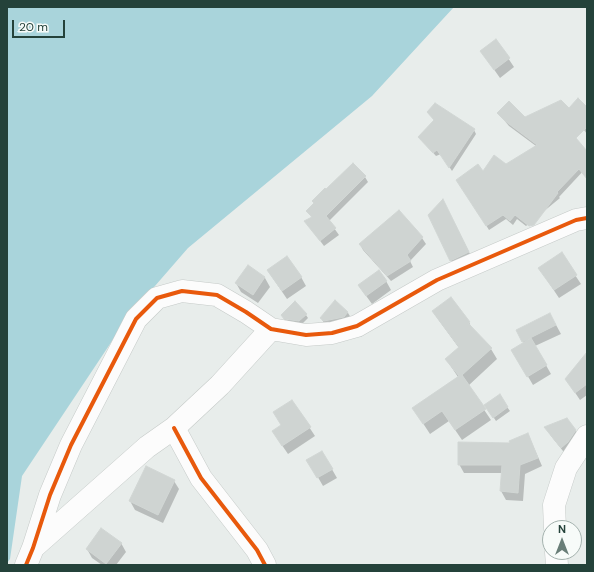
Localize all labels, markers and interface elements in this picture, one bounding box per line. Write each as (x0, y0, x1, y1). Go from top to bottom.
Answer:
scale bar (14, 12, 67, 38)
text: 20 m (19, 19, 48, 35)
north arrow (542, 520, 582, 560)
text: N (558, 522, 566, 536)

